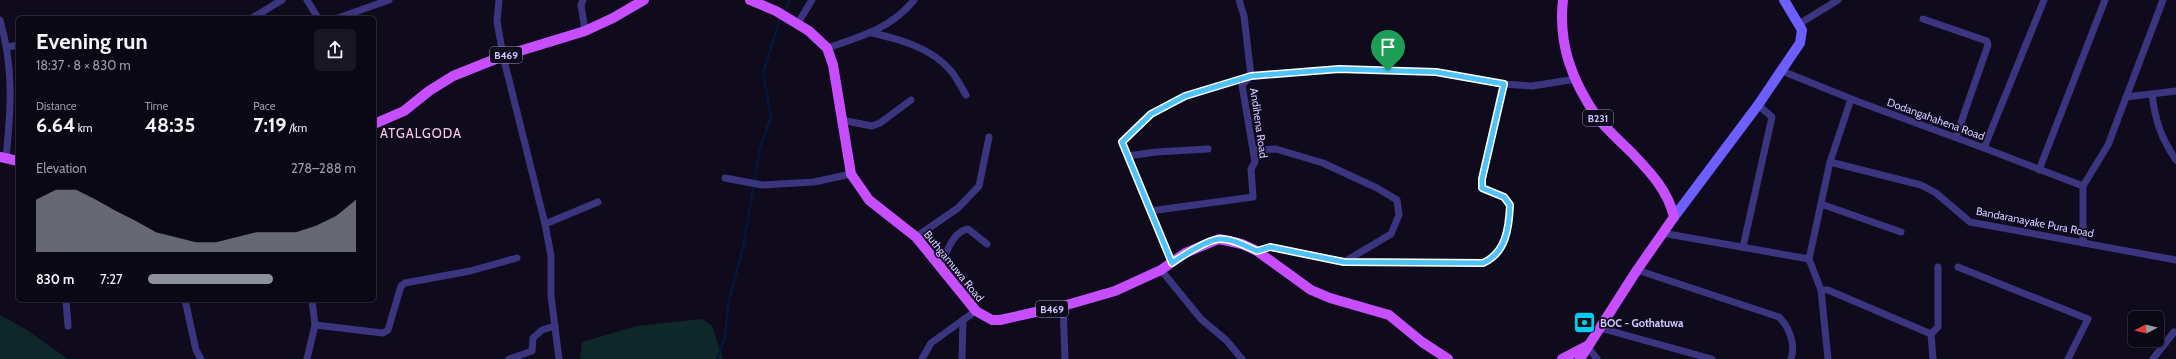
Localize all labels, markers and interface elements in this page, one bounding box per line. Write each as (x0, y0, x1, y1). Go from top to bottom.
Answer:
text: Evening run (36, 28, 148, 55)
button: share (314, 29, 356, 71)
pin (1371, 30, 1405, 71)
icon: arrive (1377, 36, 1399, 58)
road number: B469 (490, 47, 522, 63)
text: 18:37 · 8 × 830 m (36, 57, 131, 73)
street label: Andihena Road (1247, 87, 1271, 159)
street label: Dodangahahena Road (1885, 95, 1987, 143)
text: Distance (36, 99, 77, 113)
text: Time (145, 99, 168, 113)
text: Pace (253, 99, 275, 113)
road number: B231 (1583, 110, 1613, 126)
text: 6.64 (36, 113, 75, 137)
text: 48:35 (145, 113, 195, 137)
text: 7:19 (253, 113, 287, 137)
text: km (75, 121, 92, 135)
text: /km (287, 121, 307, 135)
district label: ATGALGODA (380, 125, 462, 141)
text: Elevation (36, 160, 87, 176)
text: 278–288 m (291, 160, 356, 176)
street label: Bandaranayake Pura Road (1975, 204, 2095, 240)
street label: Buthgamuwa Road (921, 228, 987, 304)
text: 830 m (36, 271, 74, 287)
text: 7:27 (100, 271, 123, 287)
road number: B469 (1036, 301, 1068, 317)
bank icon: BOC - Gothatuwa (1572, 310, 1598, 336)
north arrow (2128, 311, 2164, 347)
map controls (2128, 311, 2164, 347)
place label: BOC - Gothatuwa (1600, 316, 1684, 330)

